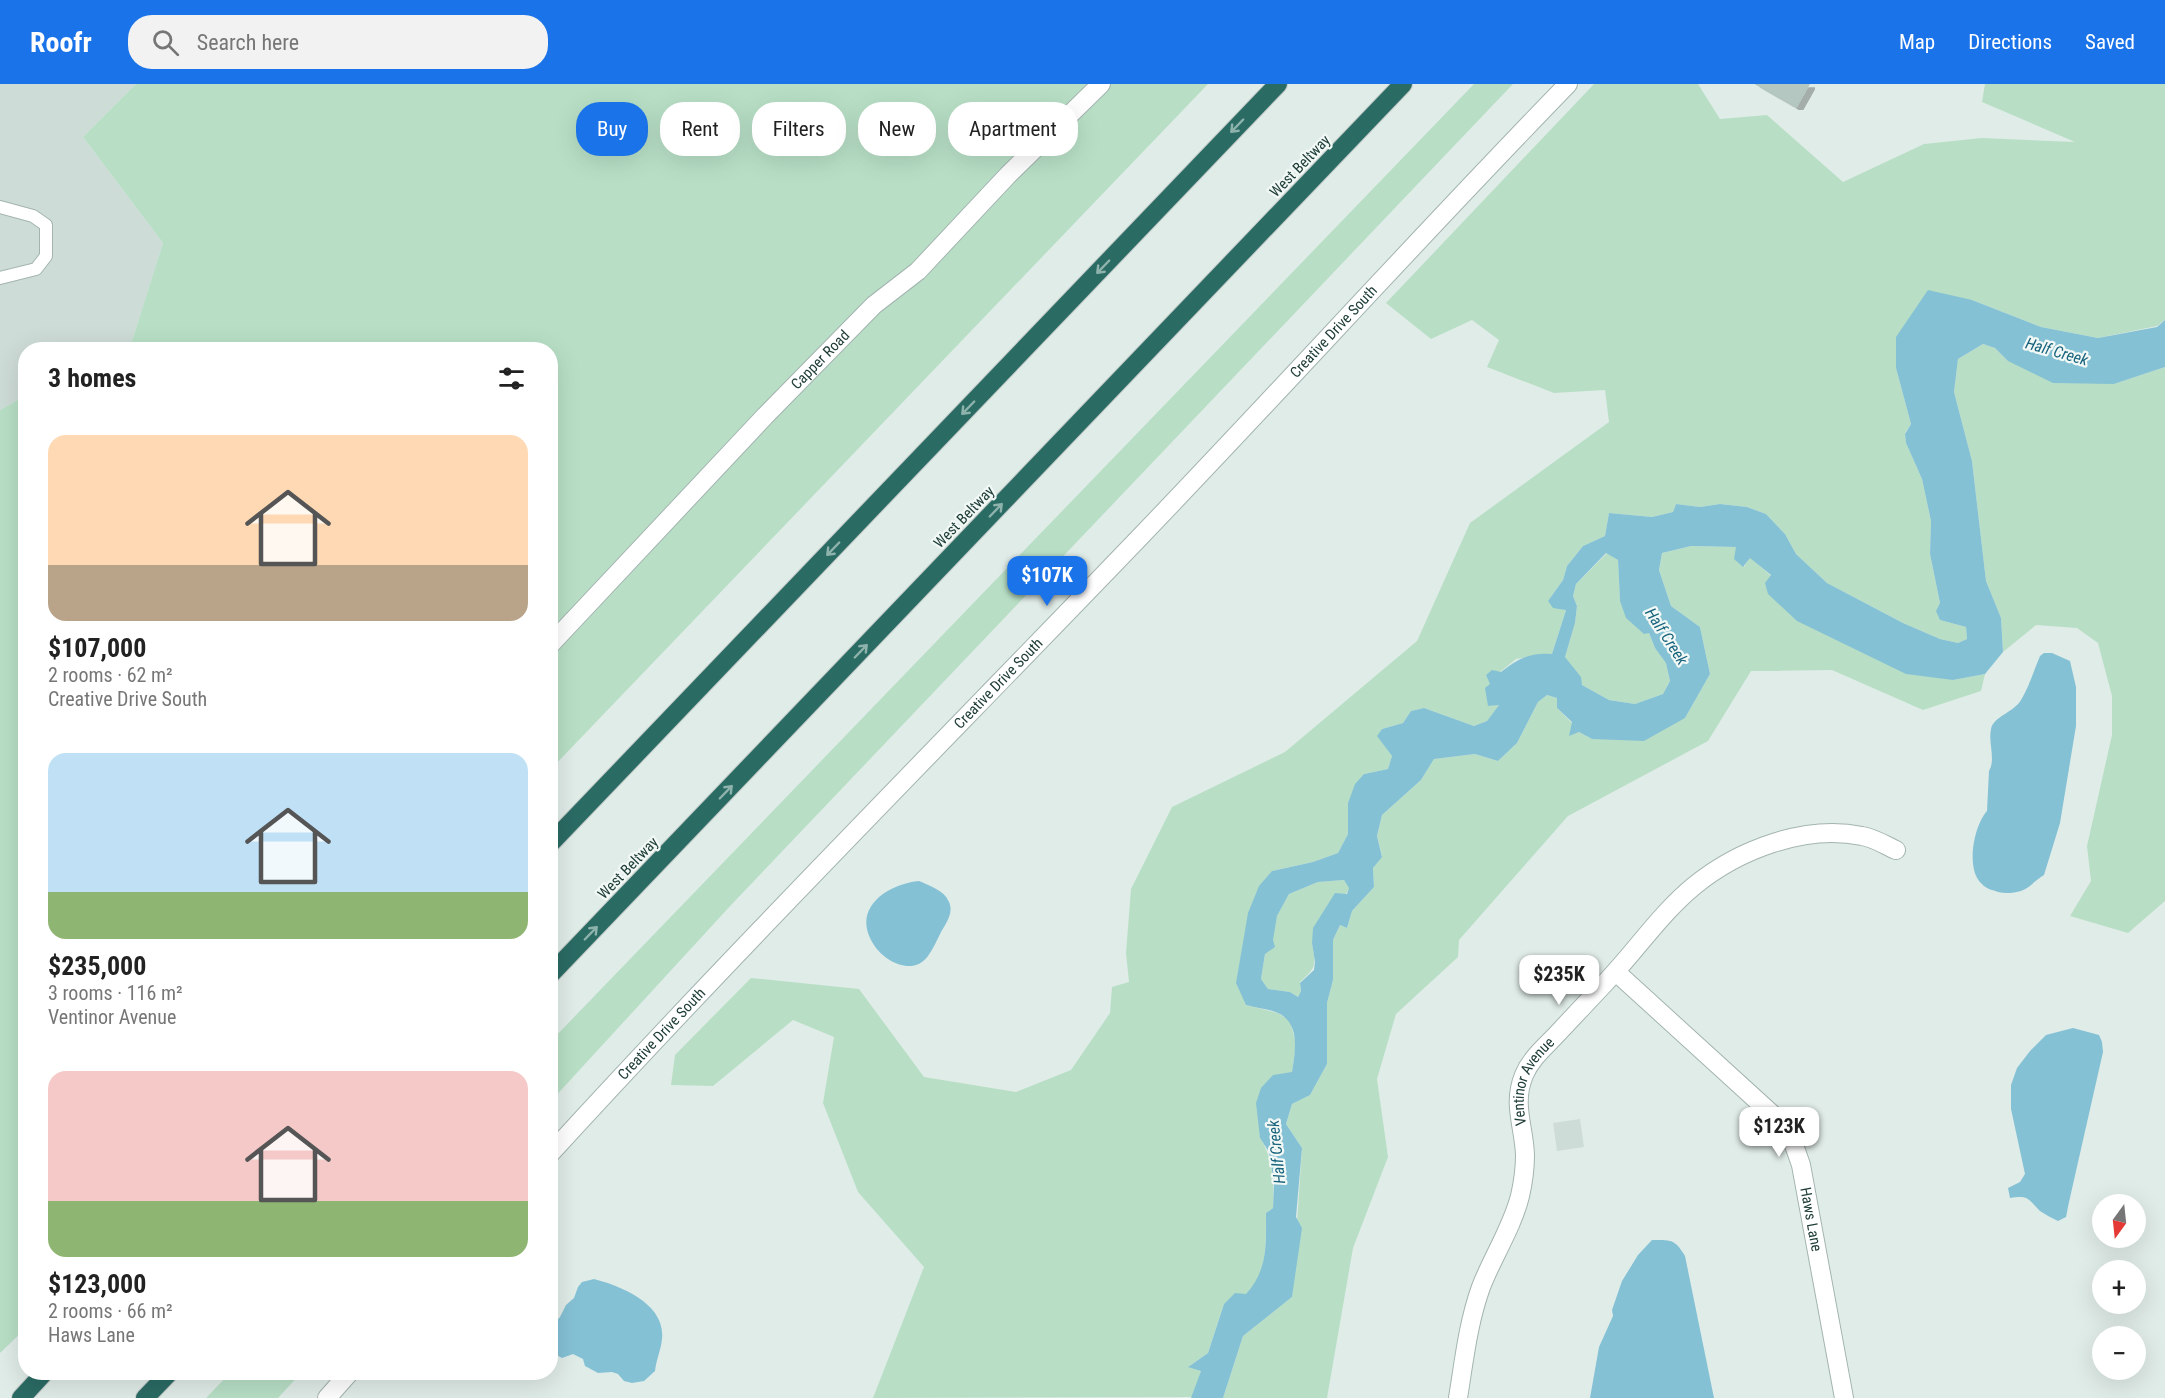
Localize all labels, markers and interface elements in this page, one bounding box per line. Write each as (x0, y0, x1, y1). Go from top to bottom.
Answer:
search box (128, 15, 548, 69)
text: Roofr (30, 26, 92, 59)
icon: search (149, 26, 182, 59)
text: Search here (197, 30, 299, 55)
text: Map (1899, 30, 1935, 54)
text: Directions (1968, 30, 2052, 54)
text: Saved (2085, 30, 2135, 54)
chip: Buy (576, 102, 648, 156)
chip: Rent (660, 102, 740, 156)
chip: Filters (752, 102, 846, 156)
chip: New (858, 102, 936, 156)
chip: Apartment (948, 102, 1078, 156)
one-way arrow (1230, 118, 1245, 133)
street label: West Beltway (1266, 131, 1334, 201)
one-way arrow (1095, 259, 1110, 274)
street label: Creative Drive South (1286, 282, 1381, 381)
street label: Capper Road (787, 326, 853, 393)
water label: Half Creek (2023, 334, 2091, 370)
icon: filters (495, 362, 528, 395)
text: 3 homes (48, 363, 136, 393)
one-way arrow (961, 400, 975, 415)
icon: home (234, 474, 342, 582)
street label: West Beltway (930, 482, 998, 552)
one-way arrow (988, 503, 1002, 518)
one-way arrow (826, 541, 841, 556)
pin: $107K (1005, 556, 1089, 607)
text: $107K (1021, 563, 1073, 587)
water label: Half Creek (1641, 604, 1693, 669)
text: $107,000 (48, 633, 146, 663)
street label: Creative Drive South (950, 634, 1047, 733)
one-way arrow (853, 644, 867, 659)
text: 2 rooms · 62 m² (48, 663, 173, 687)
text: Creative Drive South (48, 687, 207, 711)
one-way arrow (719, 784, 733, 799)
icon: home (234, 792, 342, 900)
street label: West Beltway (594, 833, 662, 903)
one-way arrow (584, 925, 598, 940)
text: $235,000 (48, 951, 146, 981)
pin: $235K (1517, 955, 1601, 1006)
text: $235K (1533, 962, 1585, 986)
text: 3 rooms · 116 m² (48, 981, 183, 1005)
street label: Creative Drive South (614, 984, 709, 1084)
text: Ventinor Avenue (48, 1005, 176, 1029)
street label: Ventinor Avenue (1510, 1033, 1558, 1127)
pin: $123K (1737, 1107, 1821, 1158)
icon: home (234, 1110, 342, 1218)
text: $123K (1753, 1114, 1805, 1138)
water label: Half Creek (1264, 1118, 1289, 1185)
street label: Haws Lane (1796, 1186, 1826, 1253)
north arrow (2092, 1194, 2146, 1248)
map controls (2092, 1194, 2146, 1380)
button: + (2092, 1260, 2146, 1314)
text: $123,000 (48, 1269, 146, 1299)
text: 2 rooms · 66 m² (48, 1299, 173, 1323)
text: Haws Lane (48, 1323, 135, 1347)
button: − (2092, 1326, 2146, 1380)

